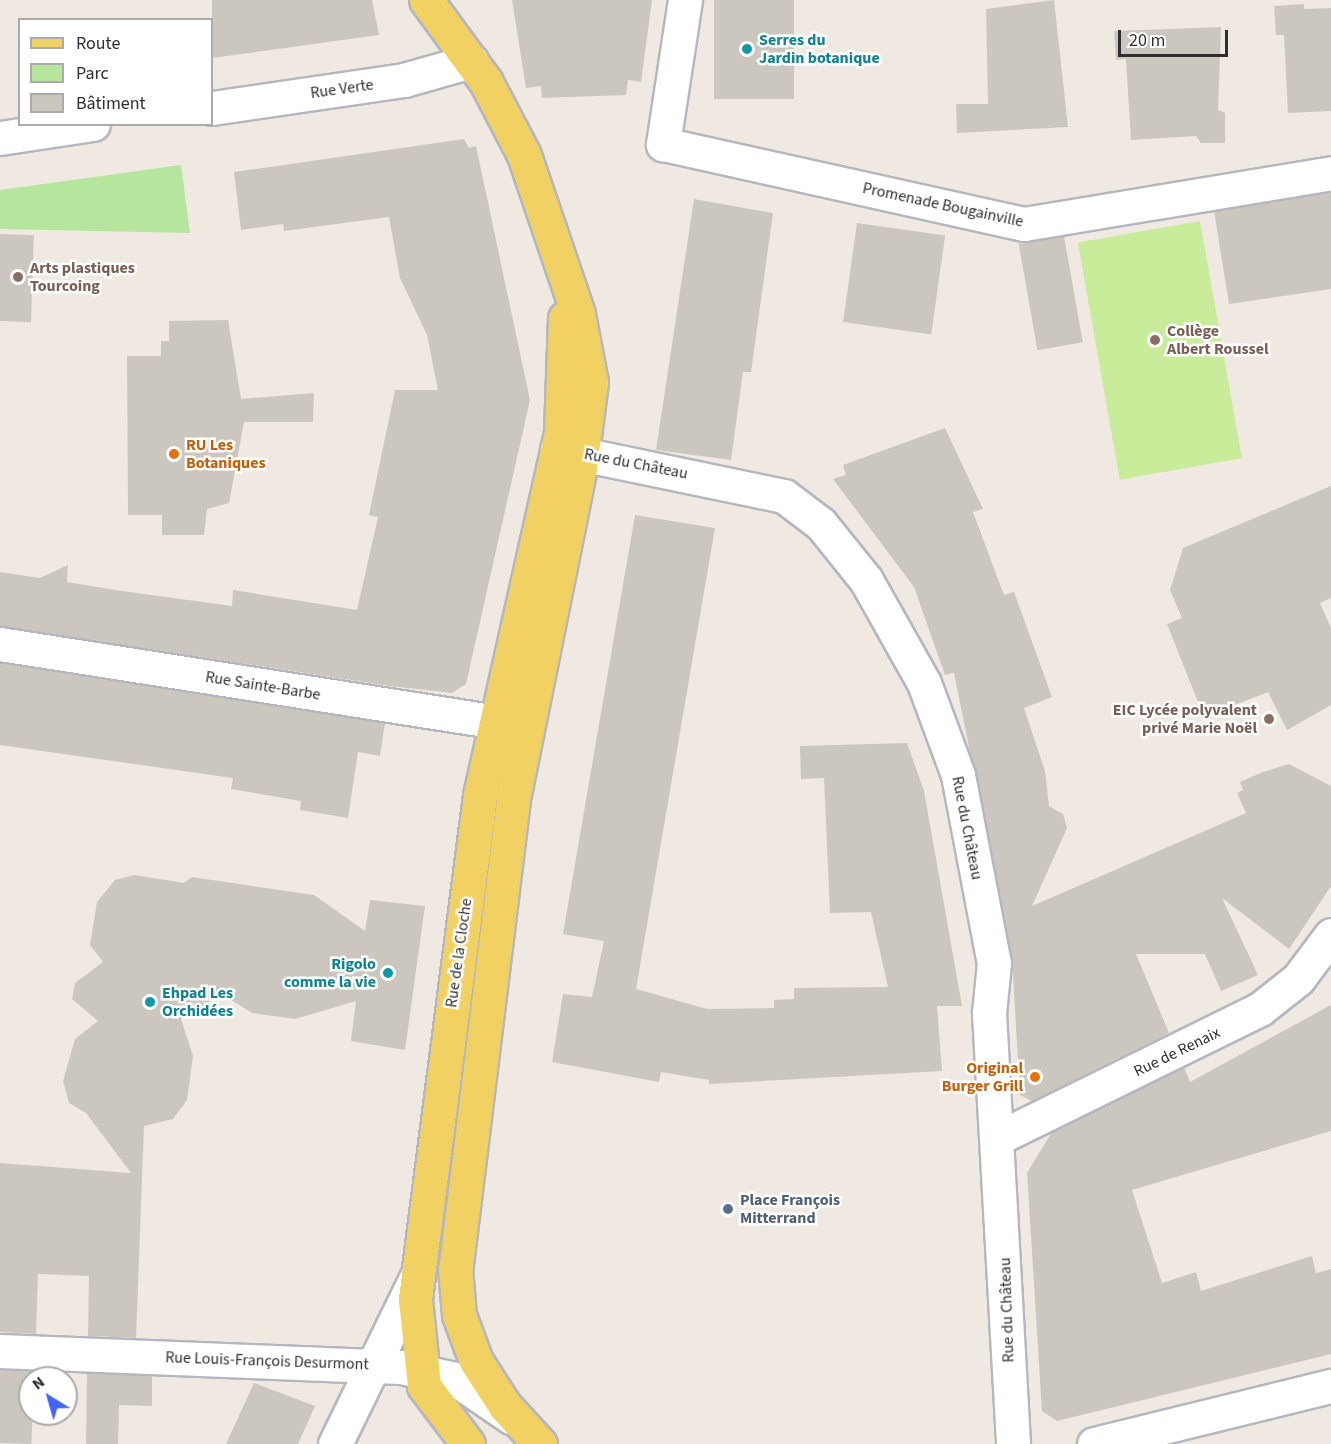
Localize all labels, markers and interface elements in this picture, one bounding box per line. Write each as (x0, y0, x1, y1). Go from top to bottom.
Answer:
legend (18, 18, 213, 126)
scale bar (1121, 18, 1230, 56)
text: 20 m (1129, 28, 1165, 53)
place label: Serres du Jardin botanique (759, 30, 880, 68)
text: Route (76, 31, 120, 56)
marker: Serres du Jardin botanique (740, 42, 754, 56)
text: Parc (76, 61, 109, 86)
street label: Rue Verte (309, 75, 375, 103)
text: Bâtiment (76, 91, 146, 116)
street label: Promenade Bougainville (861, 179, 1025, 231)
place label: Arts plastiques Tourcoing (30, 258, 135, 296)
marker: Arts plastiques Tourcoing (11, 270, 25, 284)
place label: Collège Albert Roussel (1167, 321, 1269, 359)
marker: Collège Albert Roussel (1148, 333, 1162, 347)
place label: RU Les Botaniques (186, 435, 266, 473)
street label: Rue du Château (583, 445, 689, 483)
marker: RU Les Botaniques (167, 447, 181, 461)
street label: Rue Sainte-Barbe (204, 667, 322, 705)
place label: EIC Lycée polyvalent privé Marie Noël (1113, 700, 1257, 738)
marker: EIC Lycée polyvalent privé Marie Noël (1262, 712, 1276, 726)
street label: Rue du Château (948, 775, 986, 881)
street label: Rue de la Cloche (442, 897, 476, 1009)
place label: Rigolo comme la vie (284, 954, 376, 992)
marker: Rigolo comme la vie (381, 966, 395, 980)
place label: Ehpad Les Orchidées (162, 983, 233, 1021)
marker: Ehpad Les Orchidées (143, 995, 157, 1009)
street label: Rue de Renaix (1131, 1023, 1223, 1081)
place label: Original Burger Grill (942, 1058, 1023, 1096)
marker: Original Burger Grill (1028, 1070, 1042, 1084)
place label: Place François Mitterrand (740, 1190, 840, 1228)
marker: Place François Mitterrand (721, 1202, 735, 1216)
street label: Rue du Château (996, 1257, 1018, 1363)
street label: Rue Louis-François Desurmont (165, 1348, 369, 1374)
north arrow (18, 1366, 78, 1426)
text: N (27, 1371, 49, 1395)

